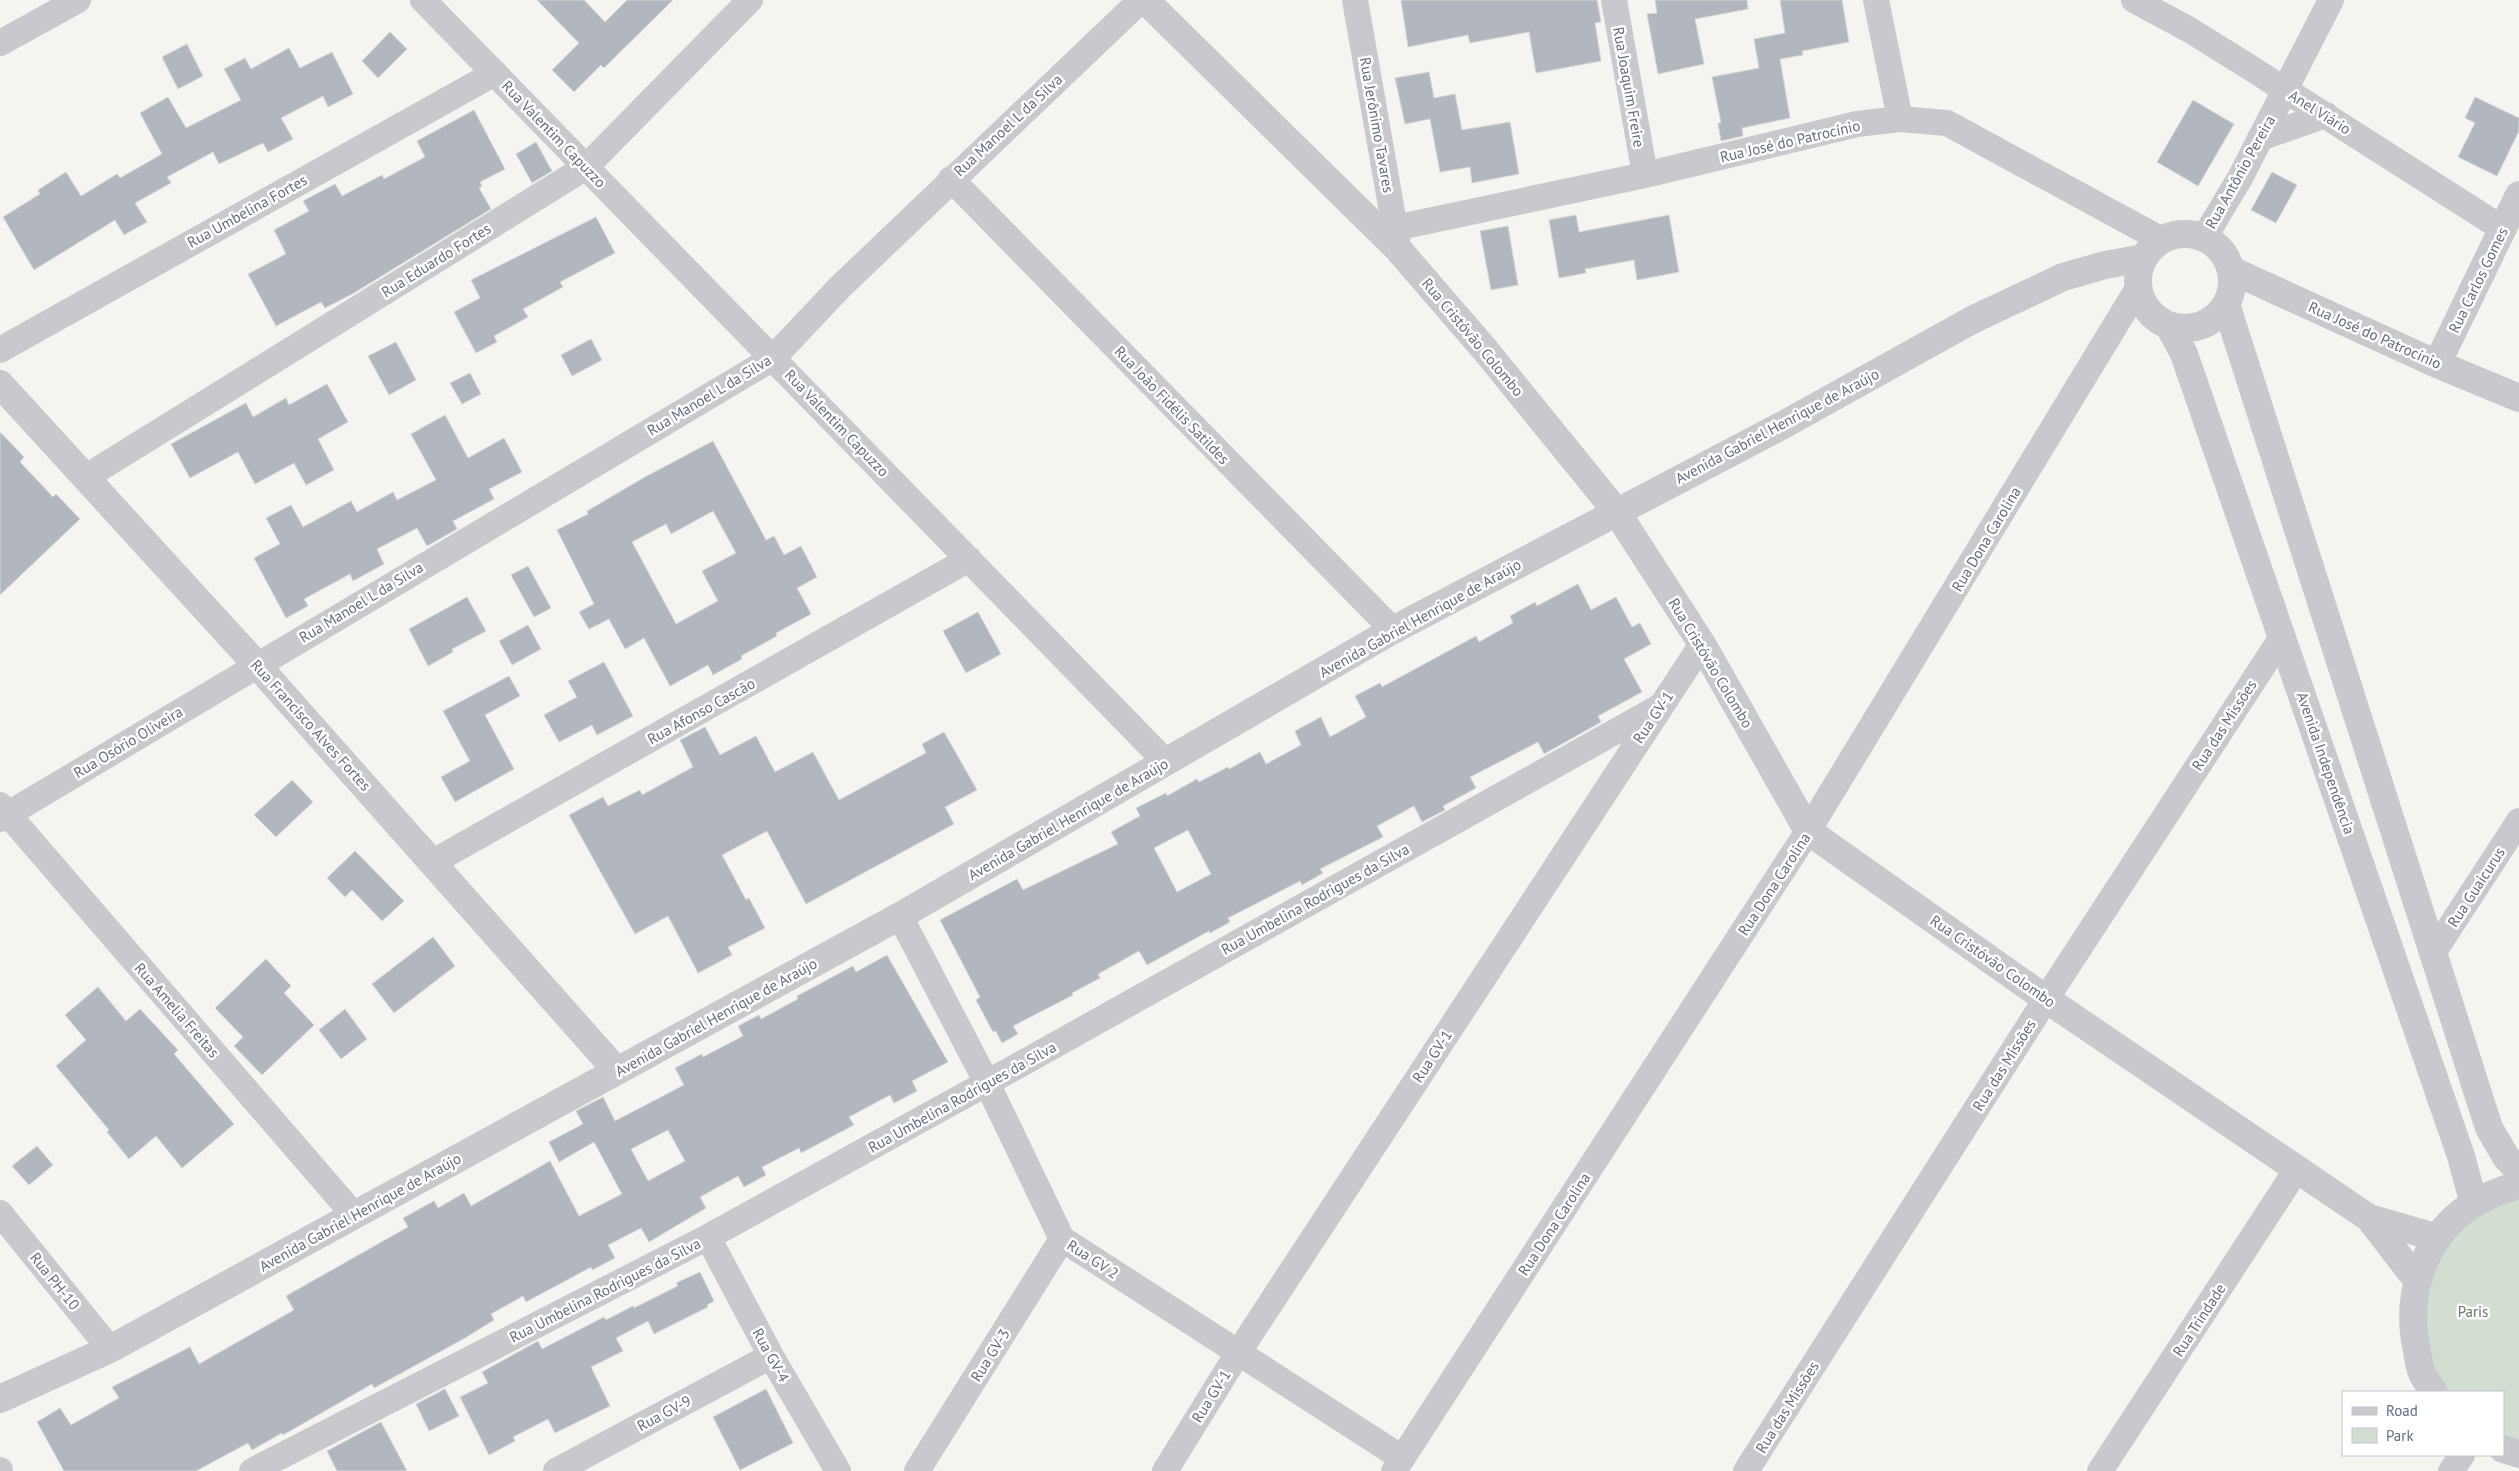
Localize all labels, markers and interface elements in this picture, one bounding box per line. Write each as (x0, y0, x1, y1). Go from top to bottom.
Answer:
street label: Rua Joaquim Freire (1609, 25, 1649, 149)
street label: Rua Jerônimo Tavares (1356, 56, 1398, 194)
street label: Rua Manoel L da Silva (950, 70, 1066, 180)
street label: Rua Valentim Capuzzo (498, 76, 610, 192)
street label: Anel Viário (2285, 85, 2355, 139)
street label: Rua Antônio Pereira (2201, 112, 2279, 232)
street label: Rua José do Patrocínio (1718, 116, 1862, 166)
street label: Rua Umbelina Fortes (184, 170, 310, 252)
street label: Rua Eduardo Fortes (378, 219, 494, 301)
street label: Rua Carlos Gomes (2444, 224, 2512, 336)
street label: Rua Cristóvão Colombo (1418, 274, 1528, 400)
street label: Rua José do Patrocínio (2306, 297, 2444, 373)
street label: Rua João Fidélis Satildes (1111, 342, 1233, 468)
street label: Rua Manoel L da Silva (643, 350, 775, 440)
street label: Avenida Gabriel Henrique de Araújo (1672, 364, 1882, 488)
street label: Rua Valentim Capuzzo (781, 365, 893, 481)
street label: Rua Dona Carolina (1947, 483, 2025, 595)
street label: Avenida Gabriel Henrique de Araújo (1316, 554, 1524, 682)
street label: Rua Manoel L da Silva (295, 557, 427, 647)
street label: Rua Cristóvão Colombo (1665, 595, 1757, 731)
street label: Rua Francisco Alves Fortes (247, 655, 375, 795)
street label: Rua Afonso Cascão (644, 674, 758, 748)
street label: Rua das Missões (2188, 676, 2260, 774)
street label: Rua GV-1 (1629, 687, 1677, 747)
street label: Avenida Independência (2293, 689, 2359, 837)
street label: Rua Osório Oliveira (70, 702, 186, 782)
street label: Avenida Gabriel Henrique de Araújo (965, 754, 1171, 884)
street label: Rua Dona Carolina (1734, 829, 1814, 939)
street label: Rua Umbelina Rodrigues da Silva (1218, 839, 1412, 959)
street label: Rua Guaicurus (2443, 844, 2509, 930)
street label: Rua Cristóvão Colombo (1927, 911, 2059, 1011)
street label: Avenida Gabriel Henrique de Araújo (612, 953, 820, 1081)
street label: Rua Amelia Freitas (131, 959, 223, 1061)
street label: Rua das Missões (1968, 1016, 2040, 1114)
street label: Rua GV-1 (1408, 1026, 1456, 1086)
street label: Rua Umbelina Rodrigues da Silva (865, 1037, 1059, 1157)
street label: Avenida Gabriel Henrique de Araújo (256, 1148, 464, 1276)
street label: Rua Dona Carolina (1514, 1169, 1594, 1279)
street label: Rua Umbelina Rodrigues da Silva (506, 1233, 704, 1347)
street label: Rua GV 2 (1064, 1235, 1122, 1283)
street label: Rua PH-10 (26, 1248, 84, 1314)
street label: Rua Trindade (2168, 1280, 2230, 1360)
park label: Paris (2458, 1302, 2488, 1321)
street label: Rua GV-4 (748, 1325, 794, 1385)
street label: Rua GV-3 (966, 1325, 1014, 1385)
street label: Rua das Missões (1751, 1358, 1823, 1456)
street label: Rua GV-1 (1187, 1366, 1235, 1426)
street label: Rua GV-9 (634, 1391, 694, 1435)
legend (2342, 1391, 2504, 1456)
text: Road (2386, 1401, 2418, 1420)
text: Park (2386, 1426, 2414, 1445)

